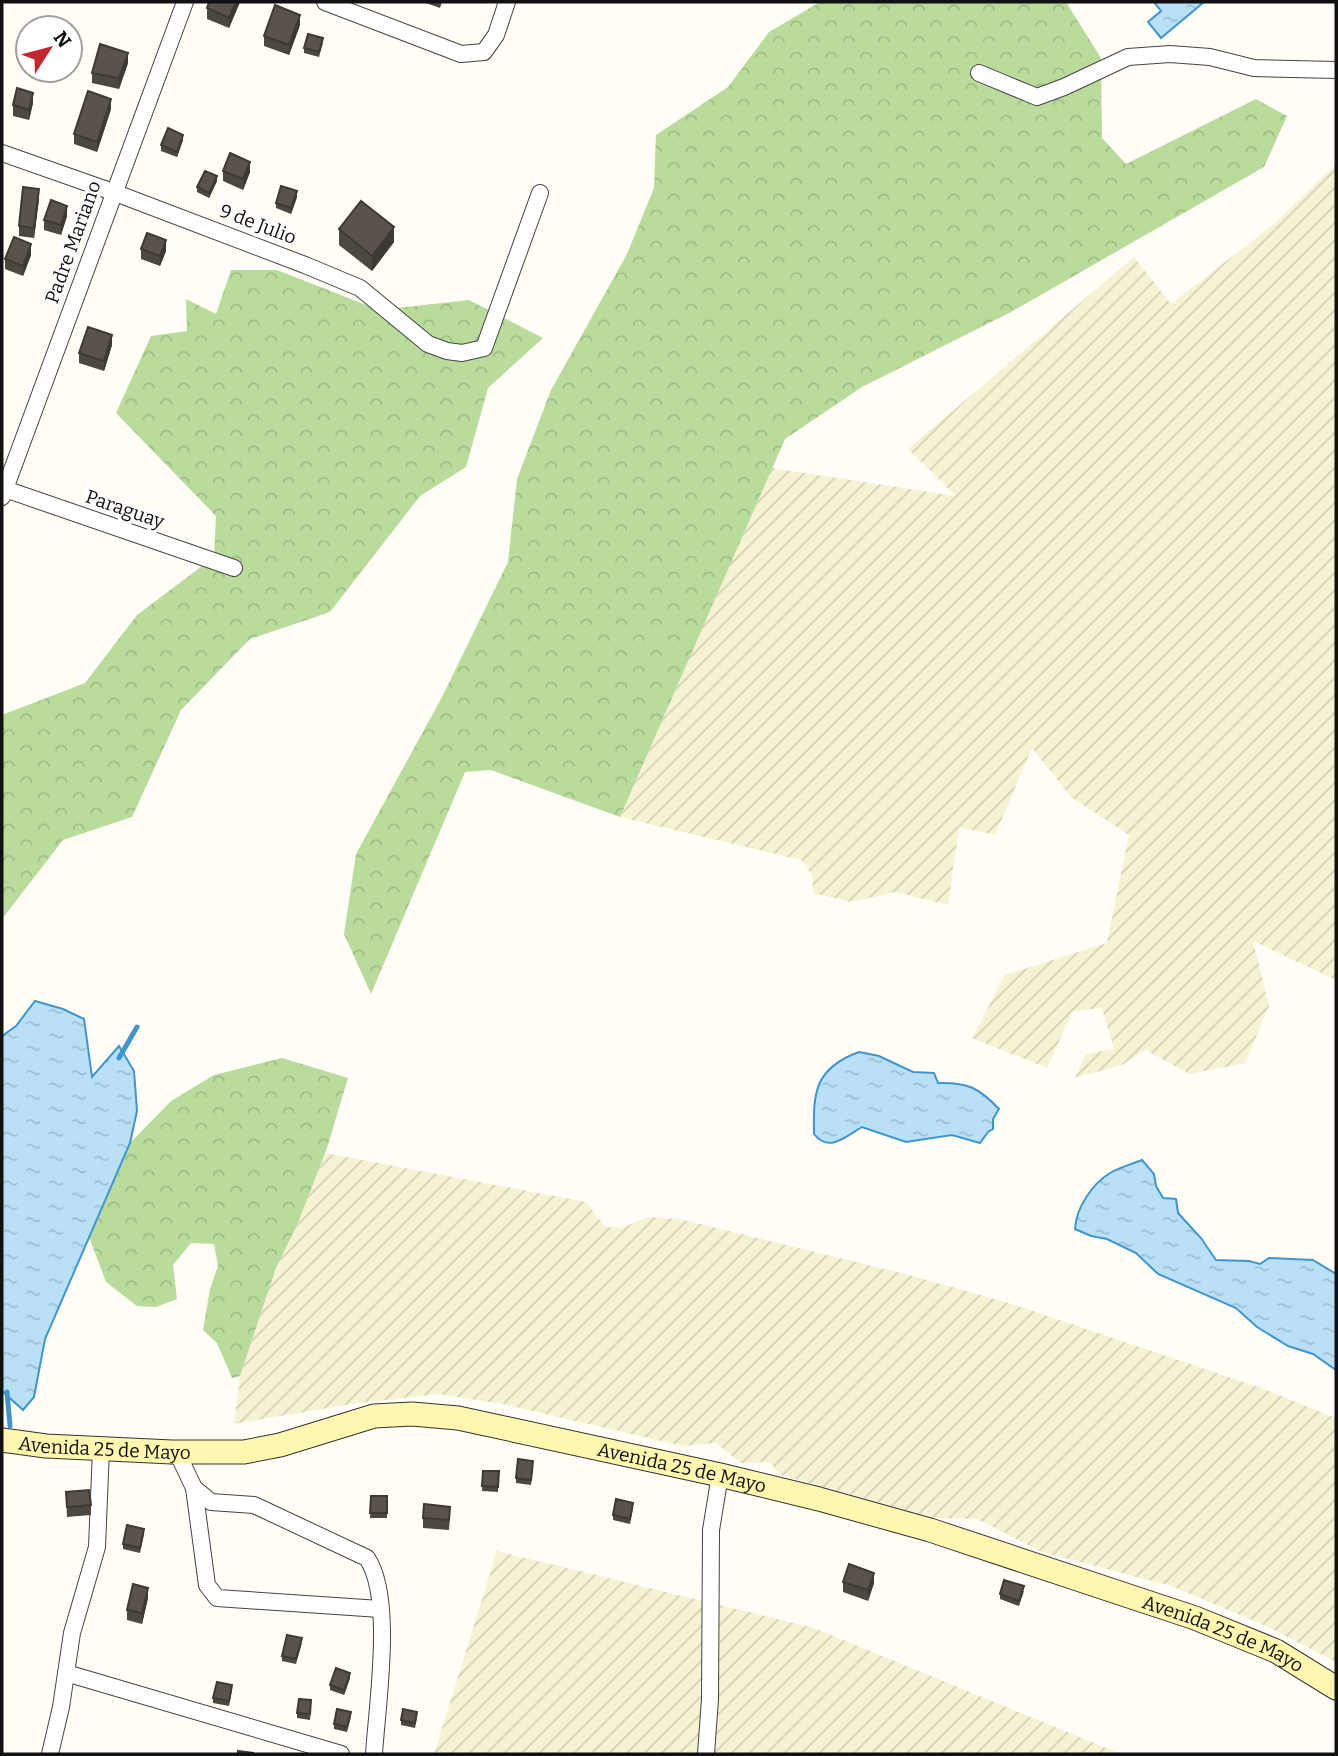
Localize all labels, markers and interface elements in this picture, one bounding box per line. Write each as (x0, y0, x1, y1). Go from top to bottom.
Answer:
north arrow (14, 14, 84, 84)
text: N (49, 27, 76, 52)
street label: Padre Mariano (40, 178, 106, 306)
street label: 9 de Julio (216, 199, 300, 249)
street label: Paraguay (83, 485, 168, 533)
street label: Avenida 25 de Mayo (17, 1431, 191, 1464)
street label: Avenida 25 de Mayo (595, 1437, 769, 1497)
street label: Avenida 25 de Mayo (1140, 1590, 1308, 1677)

